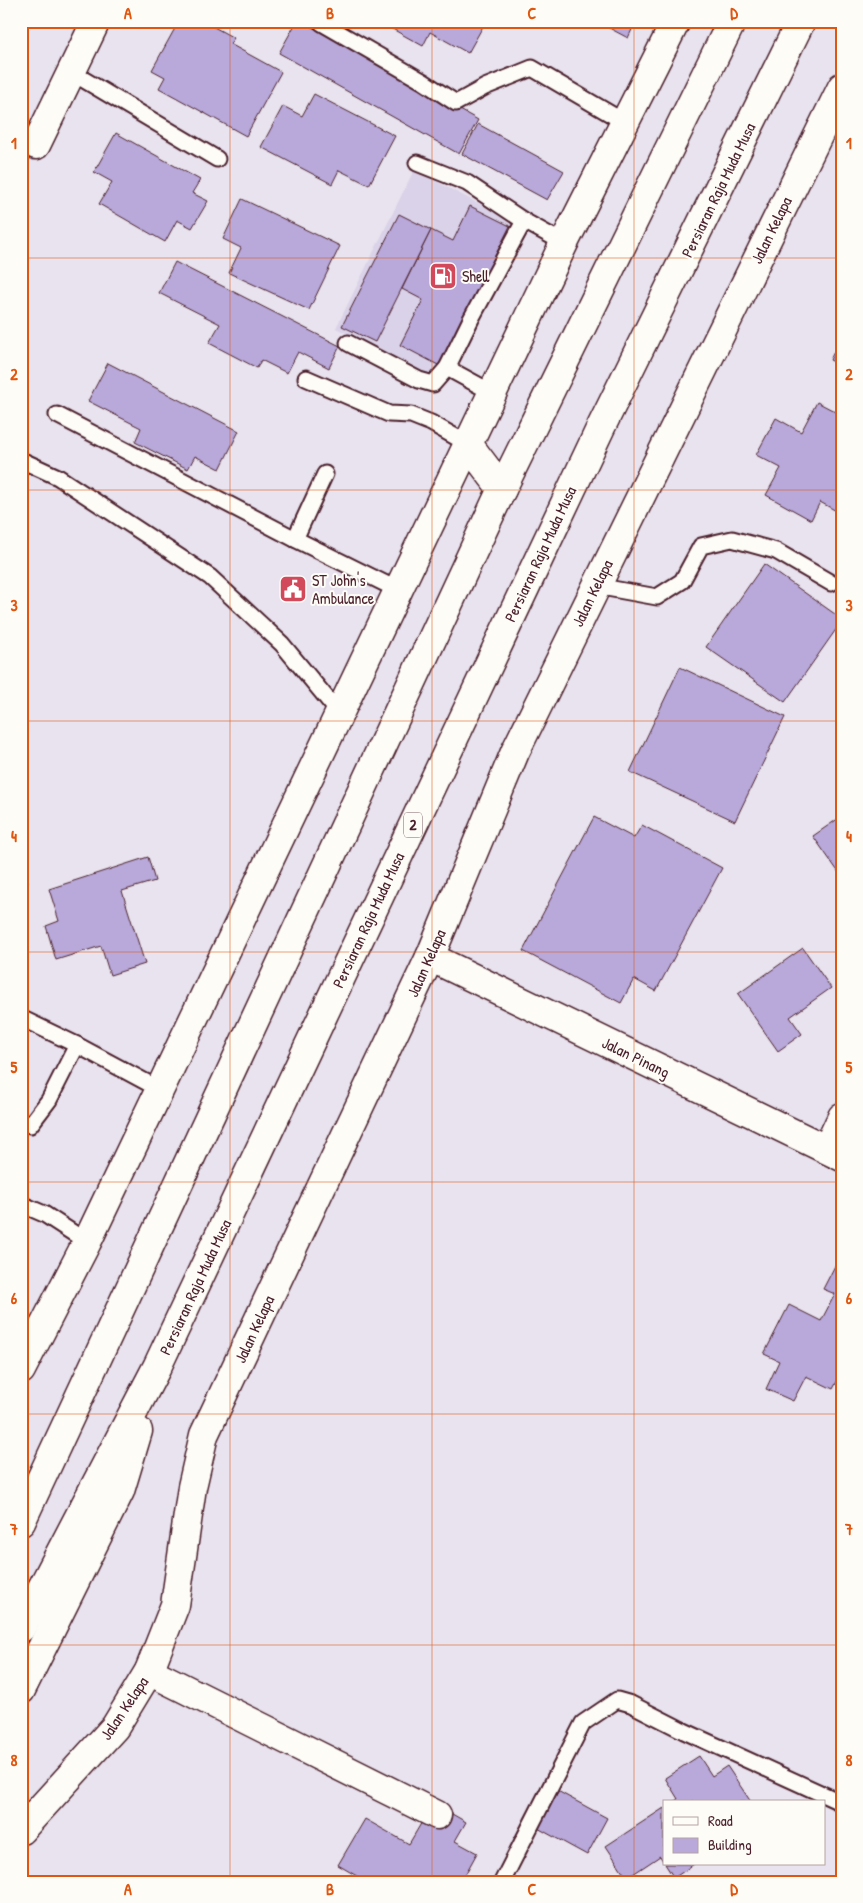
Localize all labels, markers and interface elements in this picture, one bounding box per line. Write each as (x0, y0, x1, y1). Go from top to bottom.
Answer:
text: A (124, 2, 132, 24)
text: B (326, 2, 334, 24)
text: C (528, 2, 537, 24)
text: D (730, 2, 738, 24)
street label: Persiaran Raja Muda Musa (676, 119, 760, 261)
text: 1 (11, 132, 17, 154)
text: 1 (846, 132, 852, 154)
street label: Jalan Kelapa (745, 193, 797, 267)
fuel station icon: Shell (428, 261, 458, 291)
place label: Shell (462, 265, 489, 287)
text: 2 (10, 363, 18, 385)
text: 2 (845, 363, 853, 385)
street label: Persiaran Raja Muda Musa (499, 483, 581, 625)
street label: Jalan Kelapa (566, 556, 618, 630)
place label: ST John's Ambulance (312, 569, 375, 609)
public building icon: ST John's Ambulance (278, 574, 308, 604)
text: 3 (10, 594, 18, 616)
text: 3 (845, 594, 853, 616)
road number: 2 (404, 812, 422, 838)
text: 4 (11, 825, 17, 847)
text: 4 (846, 825, 852, 847)
street label: Persiaran Raja Muda Musa (327, 849, 409, 991)
street label: Jalan Kelapa (401, 926, 451, 1000)
street label: Jalan Pinang (598, 1031, 674, 1083)
text: 5 (11, 1056, 18, 1078)
text: 5 (846, 1056, 853, 1078)
street label: Persiaran Raja Muda Musa (154, 1216, 236, 1358)
text: 6 (11, 1287, 18, 1309)
text: 6 (846, 1287, 853, 1309)
street label: Jalan Kelapa (229, 1292, 279, 1366)
text: 7 (9, 1518, 18, 1540)
text: 7 (844, 1518, 853, 1540)
street label: Jalan Kelapa (95, 1672, 153, 1744)
text: 8 (11, 1749, 18, 1771)
text: 8 (846, 1749, 853, 1771)
legend (663, 1800, 826, 1866)
text: Road (708, 1810, 733, 1831)
text: Building (708, 1834, 752, 1855)
text: A (124, 1878, 132, 1900)
text: B (326, 1878, 334, 1900)
text: C (528, 1878, 537, 1900)
text: D (730, 1878, 738, 1900)

